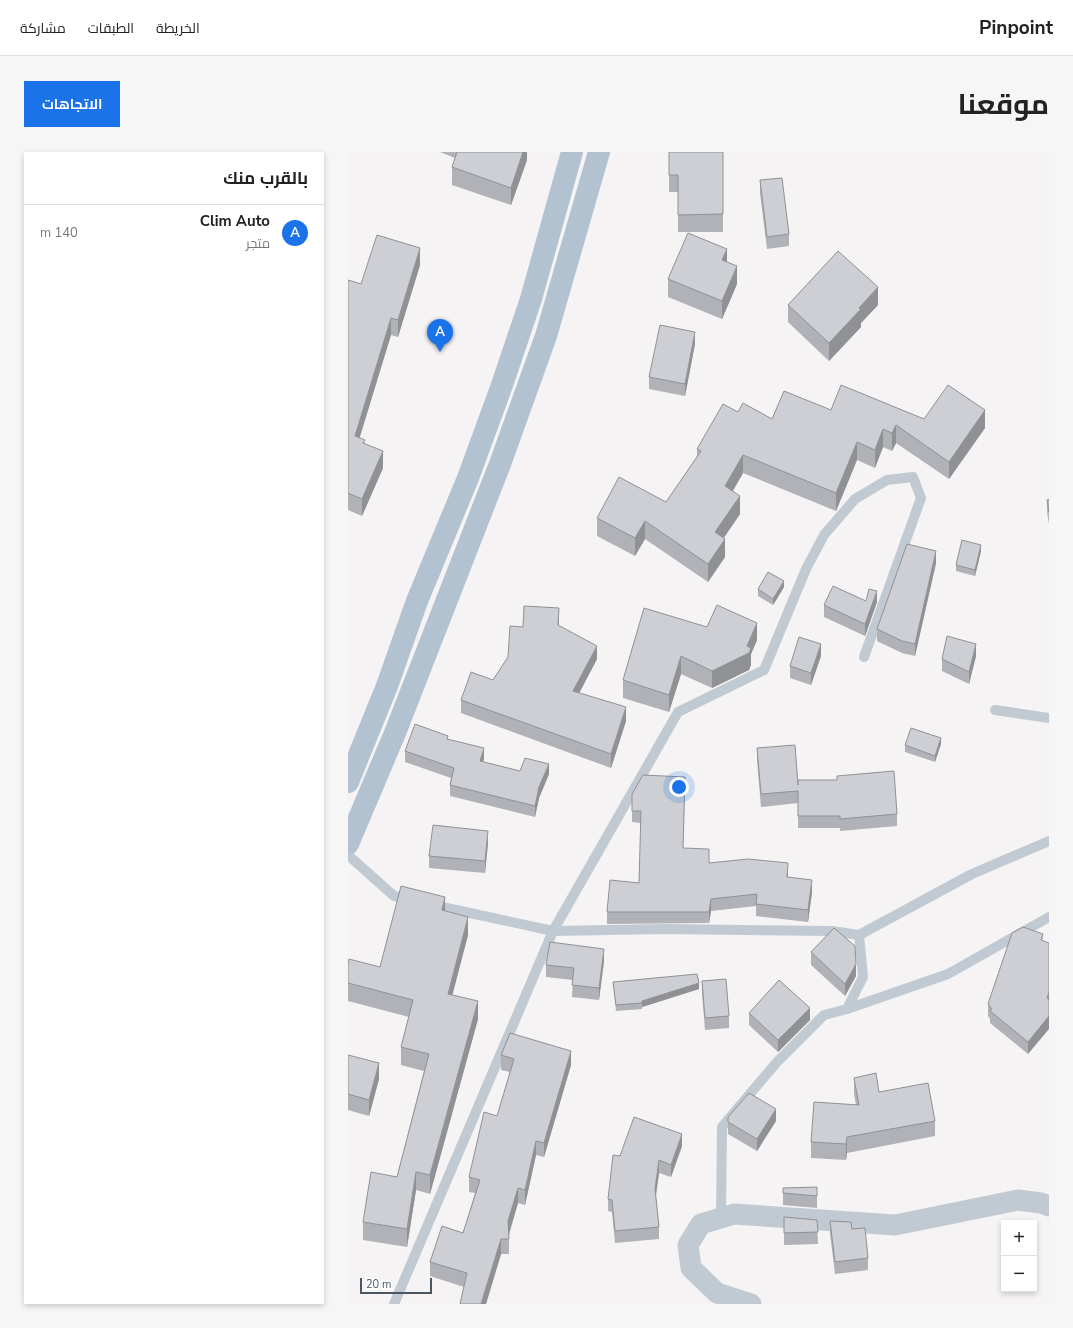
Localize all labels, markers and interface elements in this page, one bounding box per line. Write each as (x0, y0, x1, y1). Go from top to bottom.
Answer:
text: Pinpoint (979, 15, 1053, 41)
text: مشاركة (20, 19, 66, 38)
text: الطبقات (88, 19, 134, 38)
text: الخريطة (156, 19, 200, 38)
button: الاتجاهات (24, 81, 120, 127)
text: موقعنا (958, 86, 1049, 124)
text: بالقرب منك (223, 167, 308, 190)
text: Clim Auto (200, 211, 270, 231)
text: 140 m (40, 224, 78, 242)
text: A (290, 224, 300, 242)
text: متجر (246, 235, 270, 253)
pin: A (427, 319, 453, 352)
your location (669, 777, 689, 797)
map controls (1001, 1220, 1037, 1292)
button: + (1001, 1220, 1037, 1256)
button: − (1001, 1256, 1037, 1292)
scale bar (360, 1276, 432, 1295)
text: 20 m (366, 1277, 391, 1292)

